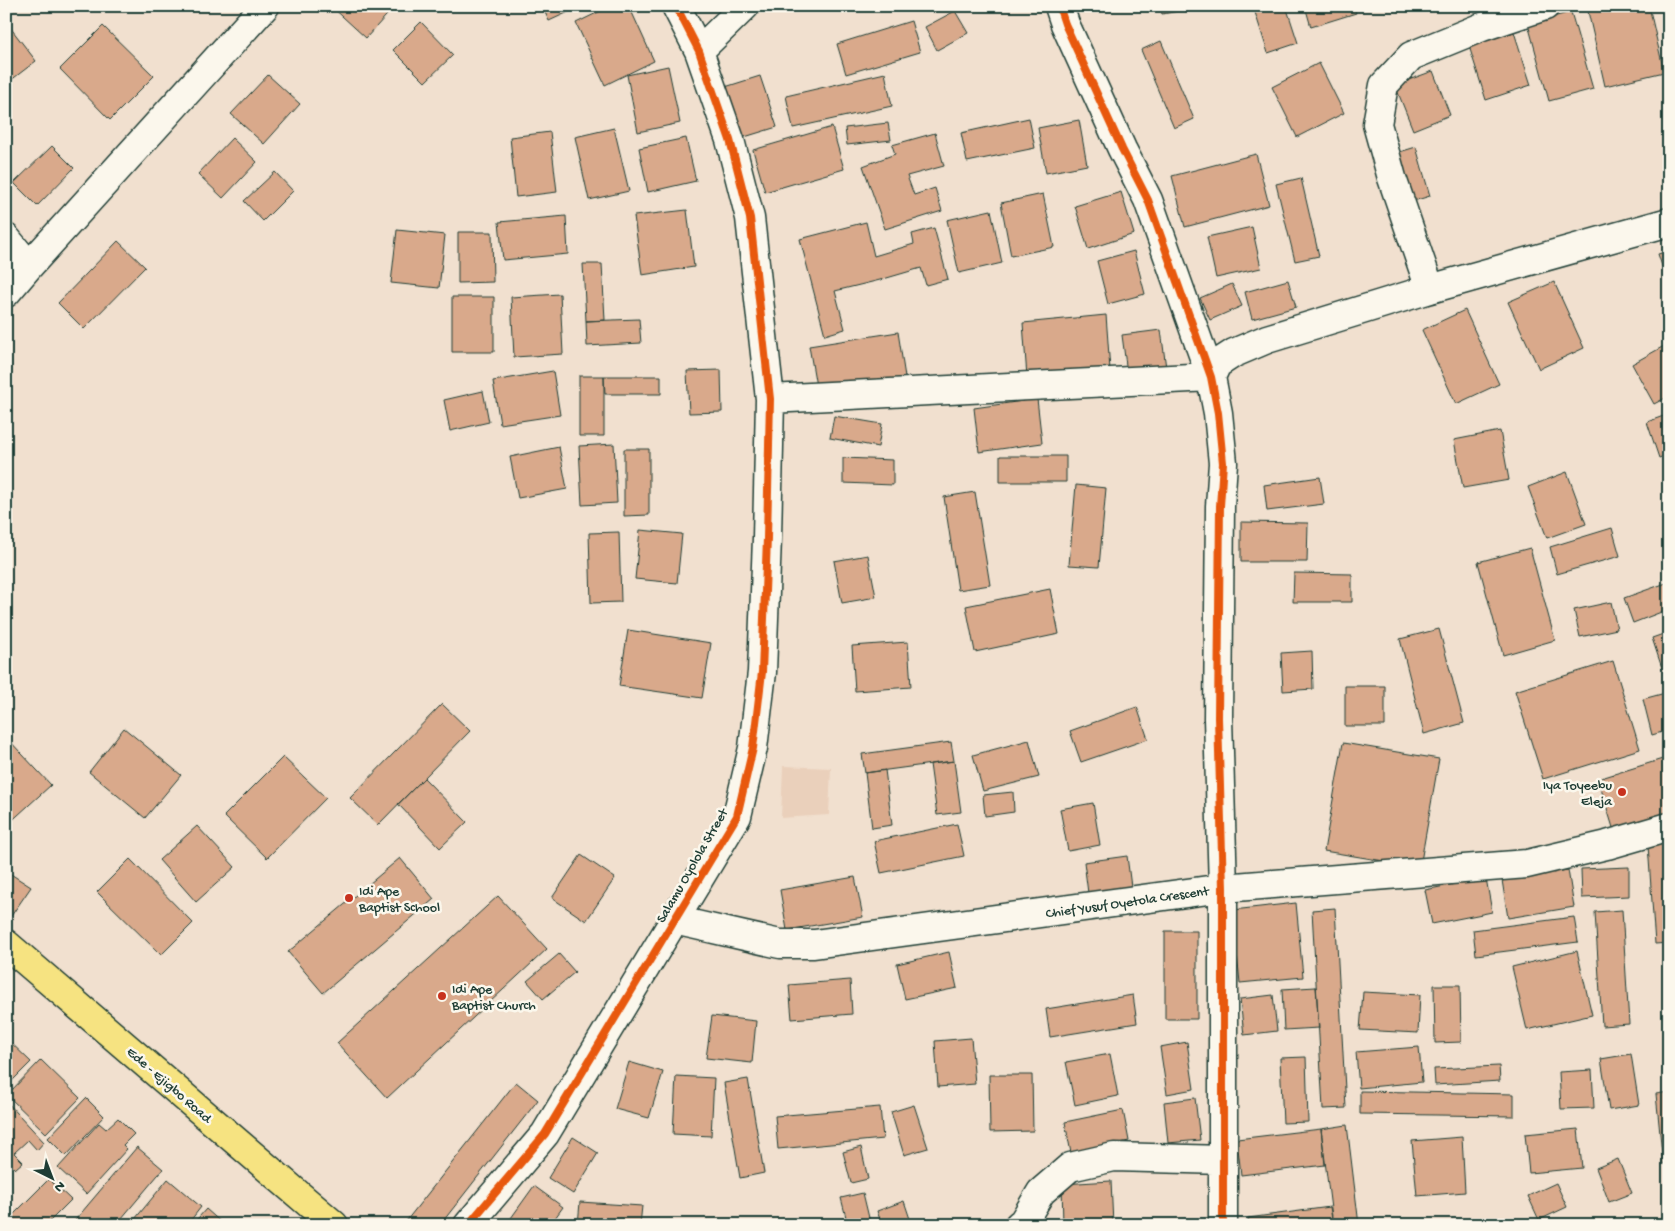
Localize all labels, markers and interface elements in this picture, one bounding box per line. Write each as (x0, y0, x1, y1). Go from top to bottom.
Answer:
place label: Iya Toyeebu Eleja (1543, 778, 1613, 811)
marker: Iya Toyeebu Eleja (1616, 786, 1628, 798)
street label: Salamu Oyolola Street (653, 805, 734, 927)
street label: Chief Yusuf Oyetola Crescent (1045, 883, 1211, 923)
place label: Idi Ape Baptist School (358, 884, 440, 917)
marker: Idi Ape Baptist School (343, 892, 355, 904)
place label: Idi Ape Baptist Church (451, 982, 536, 1015)
marker: Idi Ape Baptist Church (436, 990, 448, 1002)
street label: Ede - Ejigbo Road (122, 1044, 216, 1129)
north arrow (28, 1154, 78, 1204)
text: N (50, 1176, 68, 1195)

